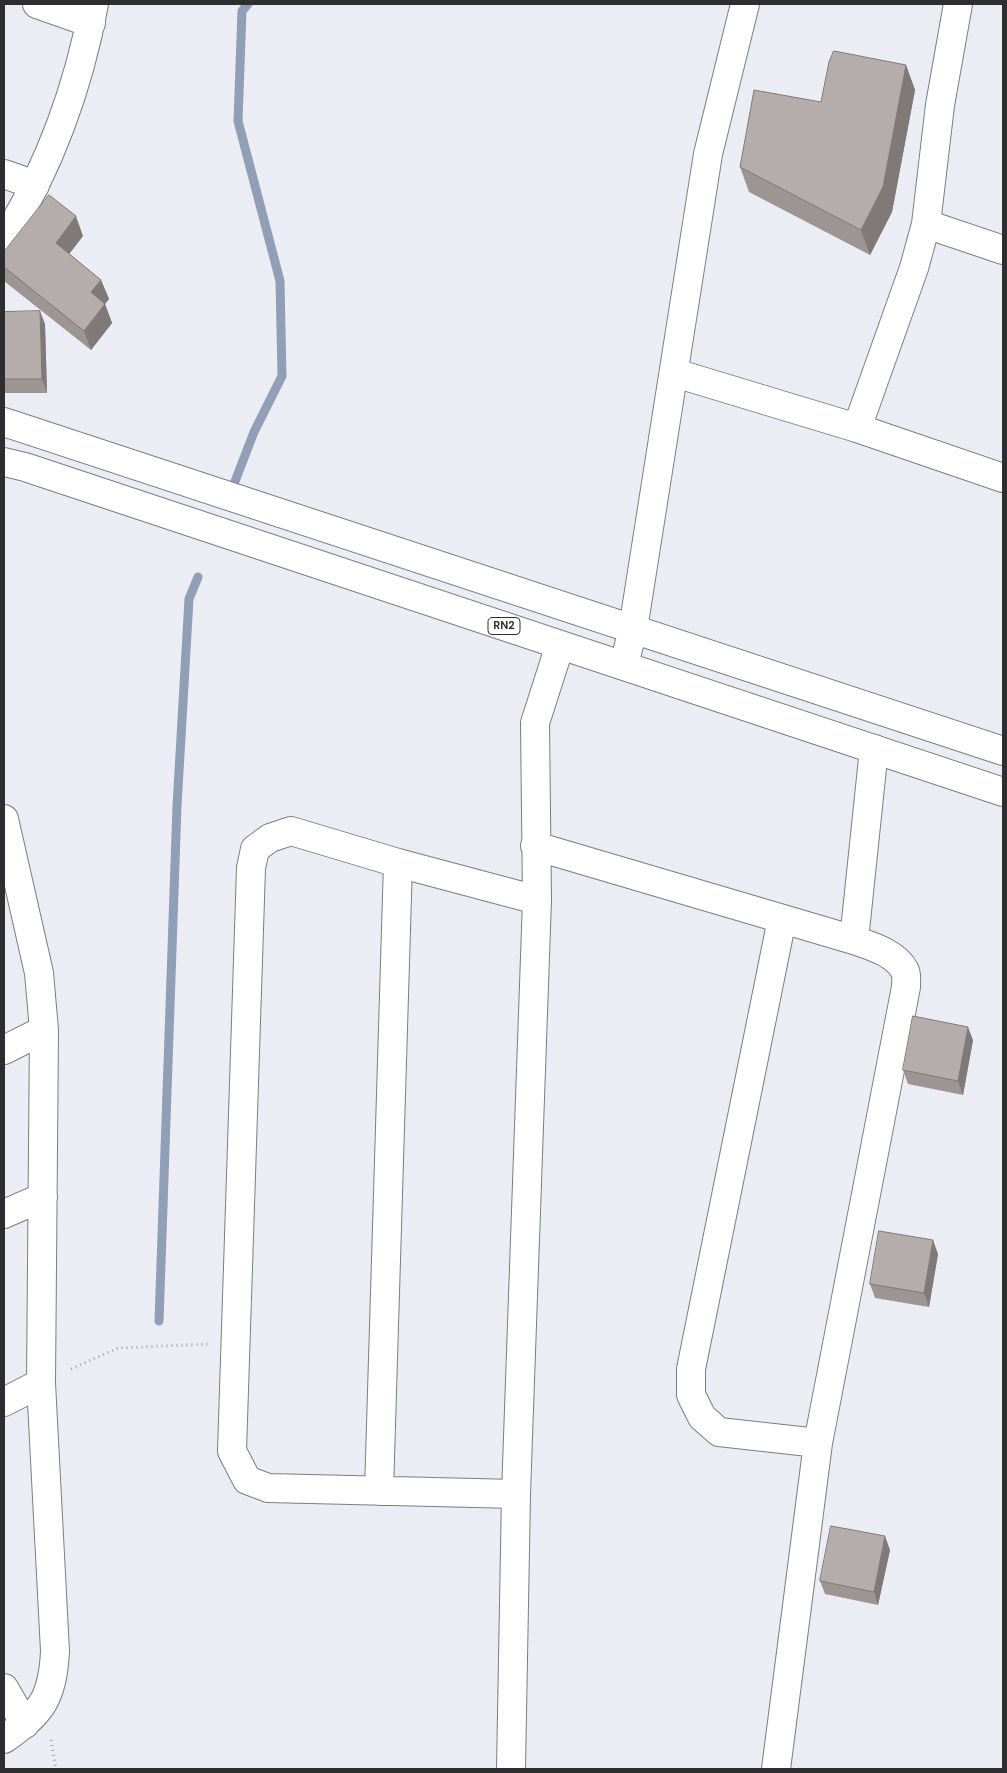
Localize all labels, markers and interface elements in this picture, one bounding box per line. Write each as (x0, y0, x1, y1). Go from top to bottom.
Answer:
road number: RN2 (488, 618, 520, 634)

